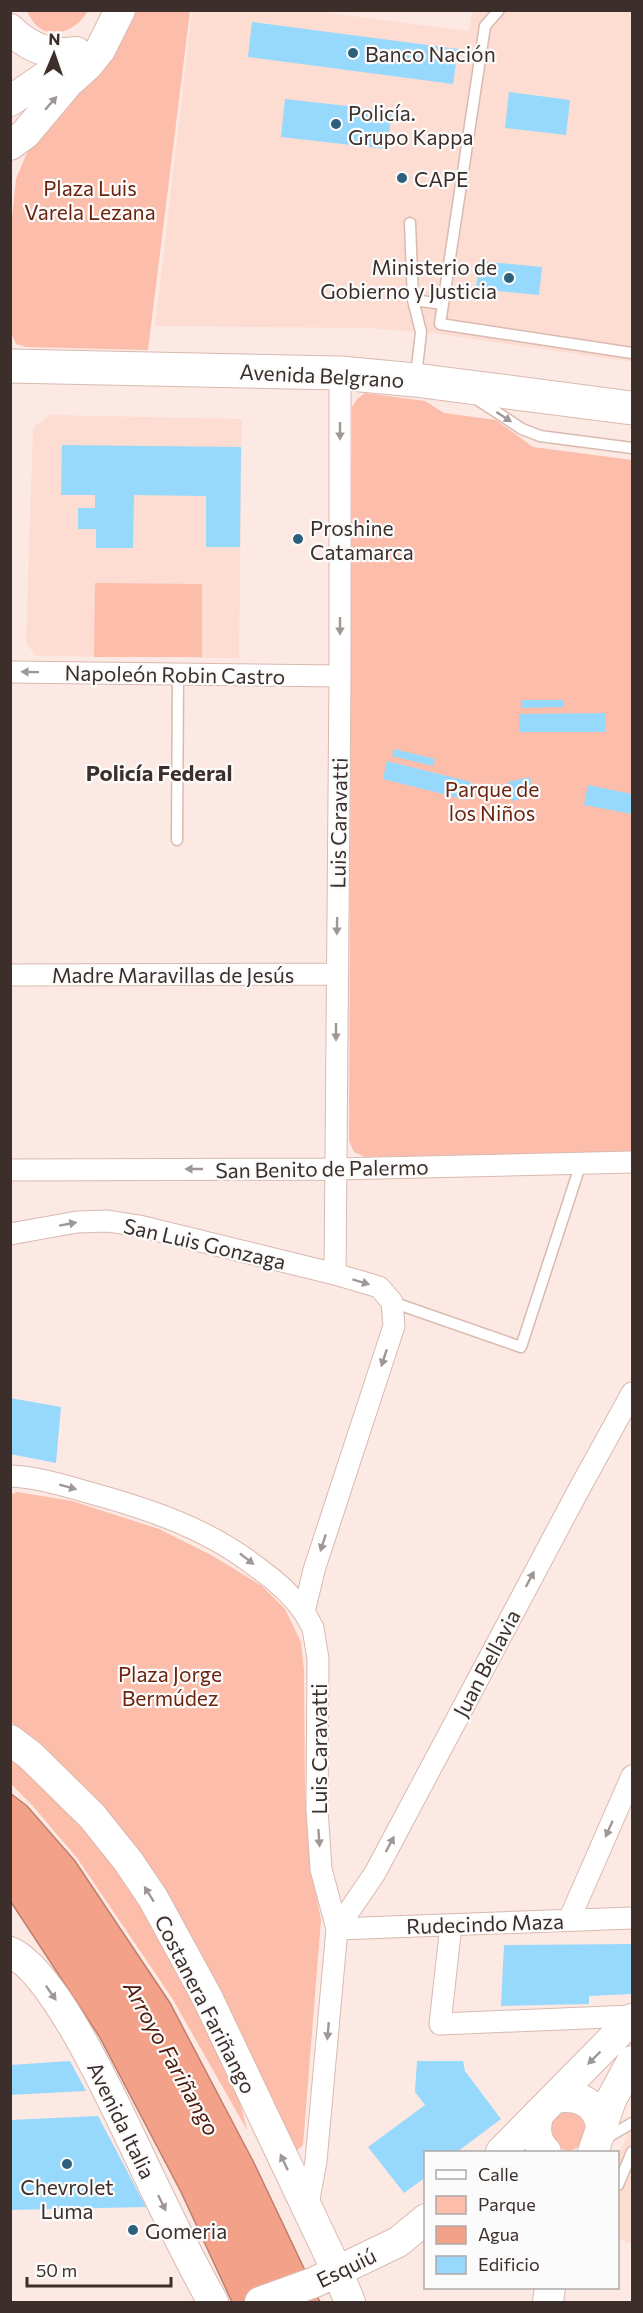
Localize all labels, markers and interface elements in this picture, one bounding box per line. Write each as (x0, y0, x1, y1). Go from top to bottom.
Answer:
north arrow (24, 24, 84, 84)
text: N (48, 29, 61, 48)
place label: Banco Nación (365, 41, 496, 66)
marker: Banco Nación (346, 46, 360, 60)
one-way arrow (44, 96, 57, 111)
place label: Policía. Grupo Kappa (348, 100, 473, 149)
marker: Policía. Grupo Kappa (329, 117, 343, 131)
place label: CAPE (414, 166, 469, 191)
marker: CAPE (395, 171, 409, 185)
park label: Plaza Luis Varela Lezana (24, 175, 156, 224)
place label: Ministerio de Gobierno y Justicia (320, 254, 497, 303)
marker: Ministerio de Gobierno y Justicia (502, 271, 516, 285)
street label: Avenida Belgrano (239, 358, 405, 392)
one-way arrow (496, 411, 512, 422)
one-way arrow (335, 422, 345, 441)
place label: Proshine Catamarca (310, 515, 414, 564)
marker: Proshine Catamarca (291, 532, 305, 546)
one-way arrow (335, 617, 345, 636)
street label: Napoleón Robin Castro (64, 660, 286, 688)
one-way arrow (20, 667, 39, 676)
street label: Luis Caravatti (324, 757, 352, 889)
district label: Policía Federal (86, 759, 232, 786)
park label: Parque de los Niños (445, 776, 539, 825)
one-way arrow (332, 917, 342, 936)
street label: Madre Maravillas de Jesús (52, 962, 294, 987)
one-way arrow (331, 1023, 341, 1042)
street label: San Benito de Palermo (215, 1154, 429, 1182)
one-way arrow (184, 1164, 203, 1174)
street label: San Luis Gonzaga (121, 1212, 289, 1274)
one-way arrow (59, 1219, 78, 1228)
one-way arrow (352, 1278, 370, 1287)
one-way arrow (378, 1349, 388, 1367)
one-way arrow (59, 1483, 77, 1492)
one-way arrow (317, 1535, 327, 1553)
one-way arrow (240, 1553, 255, 1565)
one-way arrow (526, 1571, 535, 1588)
street label: Juan Bellavia (447, 1605, 525, 1721)
park label: Plaza Jorge Bermúdez (118, 1661, 222, 1710)
street label: Luis Caravatti (306, 1683, 331, 1815)
one-way arrow (604, 1821, 613, 1838)
one-way arrow (315, 1829, 324, 1848)
one-way arrow (385, 1836, 395, 1853)
one-way arrow (144, 1886, 155, 1902)
street label: Rudecindo Maza (406, 1908, 564, 1938)
street label: Costanera Fariñango (150, 1910, 262, 2098)
water label: Arroyo Fariñango (118, 1975, 226, 2140)
one-way arrow (45, 1985, 57, 2001)
one-way arrow (323, 2021, 333, 2040)
one-way arrow (587, 2051, 601, 2065)
street label: Avenida Italia (83, 2057, 161, 2183)
legend (424, 2151, 619, 2289)
one-way arrow (280, 2153, 289, 2170)
marker: Chevrolet Luma (60, 2157, 74, 2171)
text: Calle (478, 2163, 518, 2185)
place label: Chevrolet Luma (20, 2174, 114, 2223)
text: Parque (478, 2193, 536, 2215)
one-way arrow (157, 2194, 166, 2211)
place label: Gomeria (145, 2218, 227, 2243)
marker: Gomeria (126, 2223, 140, 2237)
text: Agua (478, 2223, 519, 2245)
street label: Esquiú (312, 2242, 380, 2292)
scale bar (27, 2250, 171, 2288)
text: Edificio (478, 2253, 540, 2275)
text: 50 m (36, 2259, 77, 2281)

